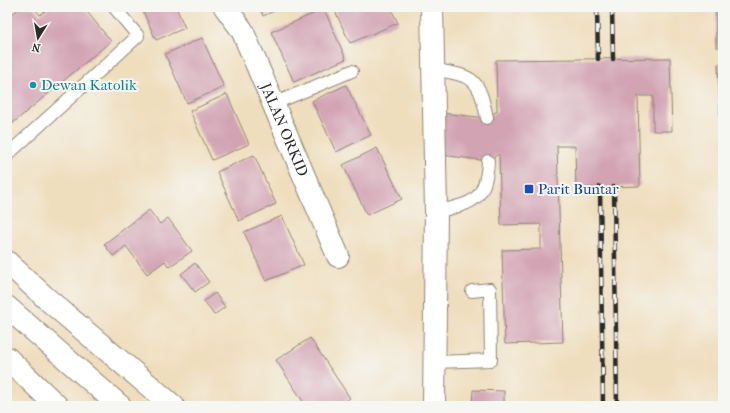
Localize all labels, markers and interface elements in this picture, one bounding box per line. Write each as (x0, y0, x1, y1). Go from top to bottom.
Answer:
north arrow (18, 18, 58, 58)
text: N (30, 40, 42, 55)
place label: Dewan Katolik (41, 76, 137, 94)
street label: JALAN ORKID (256, 79, 312, 179)
marker: Dewan Katolik (28, 80, 38, 90)
place label: Parit Buntar (538, 180, 619, 198)
marker: Parit Buntar (523, 183, 535, 195)

